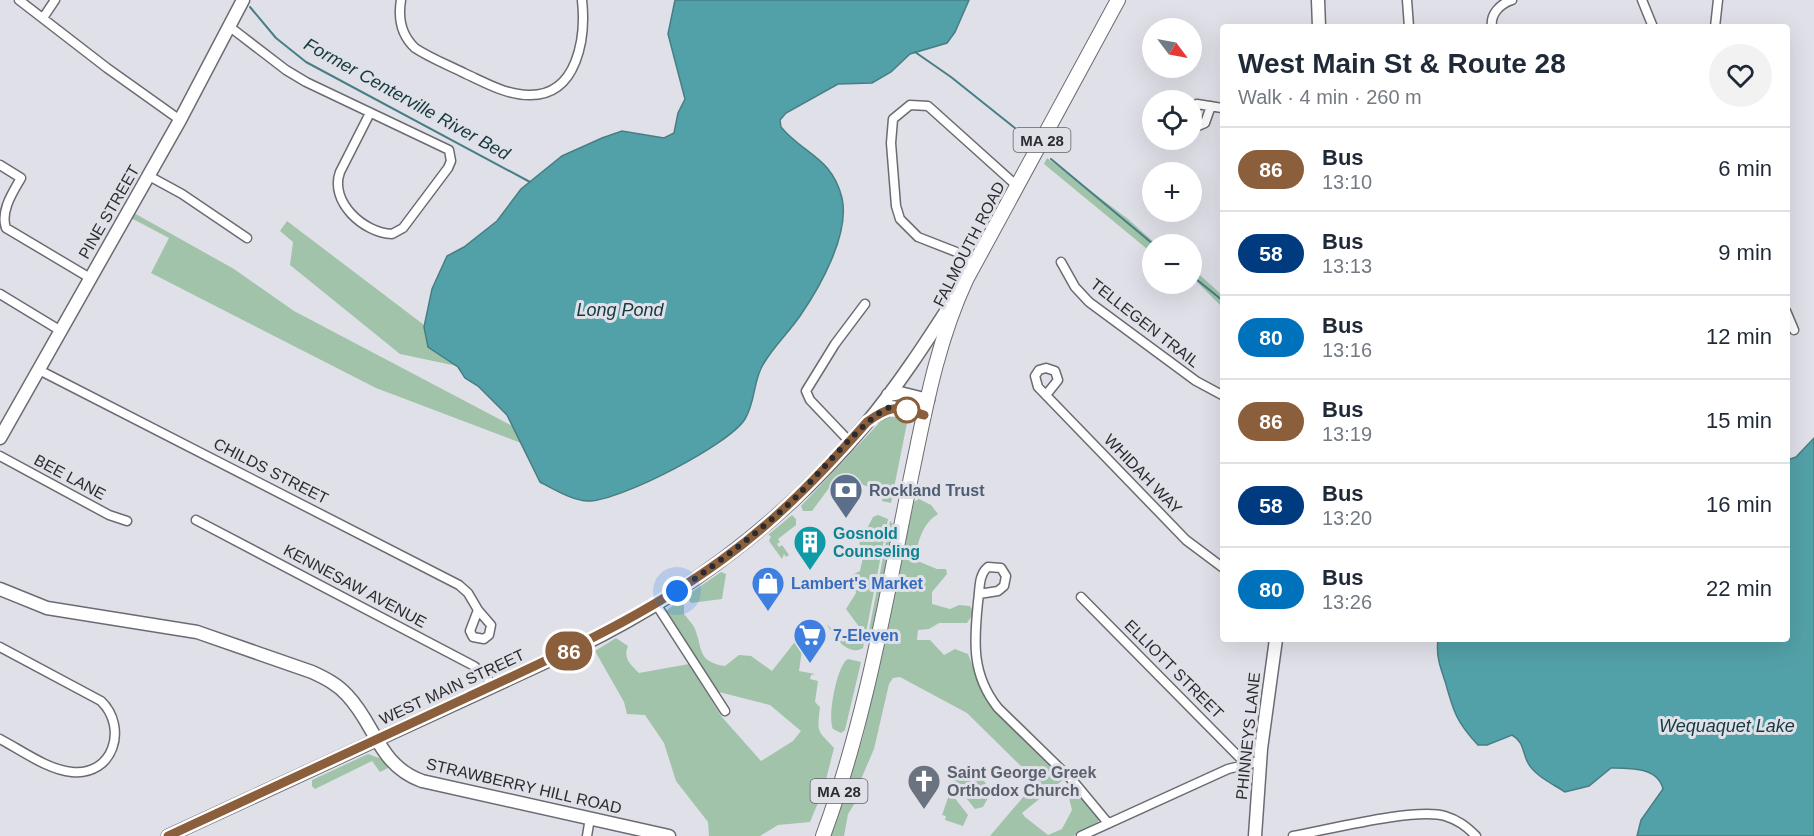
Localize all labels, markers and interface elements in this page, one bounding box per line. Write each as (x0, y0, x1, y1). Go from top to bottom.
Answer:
north arrow (1142, 18, 1202, 78)
map controls (1142, 18, 1202, 294)
water label: Former Centerville River Bed (301, 34, 514, 164)
button: heart (1709, 44, 1772, 107)
text: West Main St & Route 28 (1238, 48, 1566, 79)
text: Walk · 4 min · 260 m (1238, 86, 1422, 108)
button: locate (1142, 90, 1202, 150)
road number: MA 28 (1014, 128, 1070, 152)
text: Bus (1322, 145, 1364, 170)
text: 6 min (1718, 156, 1772, 181)
text: 86 (1259, 158, 1283, 181)
street label: PINE STREET (75, 162, 143, 262)
button: + (1142, 162, 1202, 222)
text: 13:10 (1322, 171, 1372, 193)
street label: FALMOUTH ROAD (930, 179, 1008, 309)
text: Bus (1322, 229, 1364, 254)
button: − (1142, 234, 1202, 294)
text: 9 min (1718, 240, 1772, 265)
text: 58 (1259, 242, 1283, 265)
text: 13:13 (1322, 255, 1372, 277)
street label: TELLEGEN TRAIL (1087, 275, 1203, 371)
water label: Long Pond (576, 300, 665, 320)
text: Bus (1322, 313, 1364, 338)
text: 12 min (1706, 324, 1772, 349)
text: 80 (1259, 326, 1283, 349)
text: 13:16 (1322, 339, 1372, 361)
unlabelled marker (894, 397, 920, 423)
text: Bus (1322, 397, 1364, 422)
text: 15 min (1706, 408, 1772, 433)
text: 86 (1259, 410, 1283, 433)
text: 13:19 (1322, 423, 1372, 445)
street label: WHIDAH WAY (1101, 431, 1185, 518)
street label: CHILDS STREET (211, 435, 331, 507)
street label: BEE LANE (31, 451, 109, 503)
bank icon: Rockland Trust (828, 472, 864, 519)
text: Bus (1322, 481, 1364, 506)
place label: Rockland Trust (869, 482, 985, 499)
text: 16 min (1706, 492, 1772, 517)
text: 58 (1259, 494, 1283, 517)
text: 13:20 (1322, 507, 1372, 529)
building icon: Gosnold Counseling (792, 524, 828, 571)
place label: Gosnold Counseling (833, 525, 920, 560)
street label: KENNESAW AVENUE (281, 541, 429, 631)
shop icon: Lambert's Market (750, 565, 786, 612)
text: Bus (1322, 565, 1364, 590)
place label: Lambert's Market (791, 575, 924, 592)
your location (662, 576, 692, 606)
text: 22 min (1706, 576, 1772, 601)
text: 80 (1259, 578, 1283, 601)
text: 13:26 (1322, 591, 1372, 613)
street label: ELLIOTT STREET (1121, 616, 1227, 722)
supermarket icon: 7-Eleven (792, 617, 828, 664)
place label: 7-Eleven (833, 627, 899, 644)
line badge: 86 (542, 632, 596, 670)
text: 86 (557, 640, 581, 663)
street label: WEST MAIN STREET (377, 646, 527, 728)
street label: PHINNEYS LANE (1233, 671, 1263, 801)
water label: Wequaquet Lake (1659, 716, 1795, 736)
street label: STRAWBERRY HILL ROAD (425, 755, 623, 817)
church icon: Saint George Greek Orthodox Church (906, 763, 942, 810)
place label: Saint George Greek Orthodox Church (947, 764, 1096, 799)
road number: MA 28 (810, 779, 868, 803)

